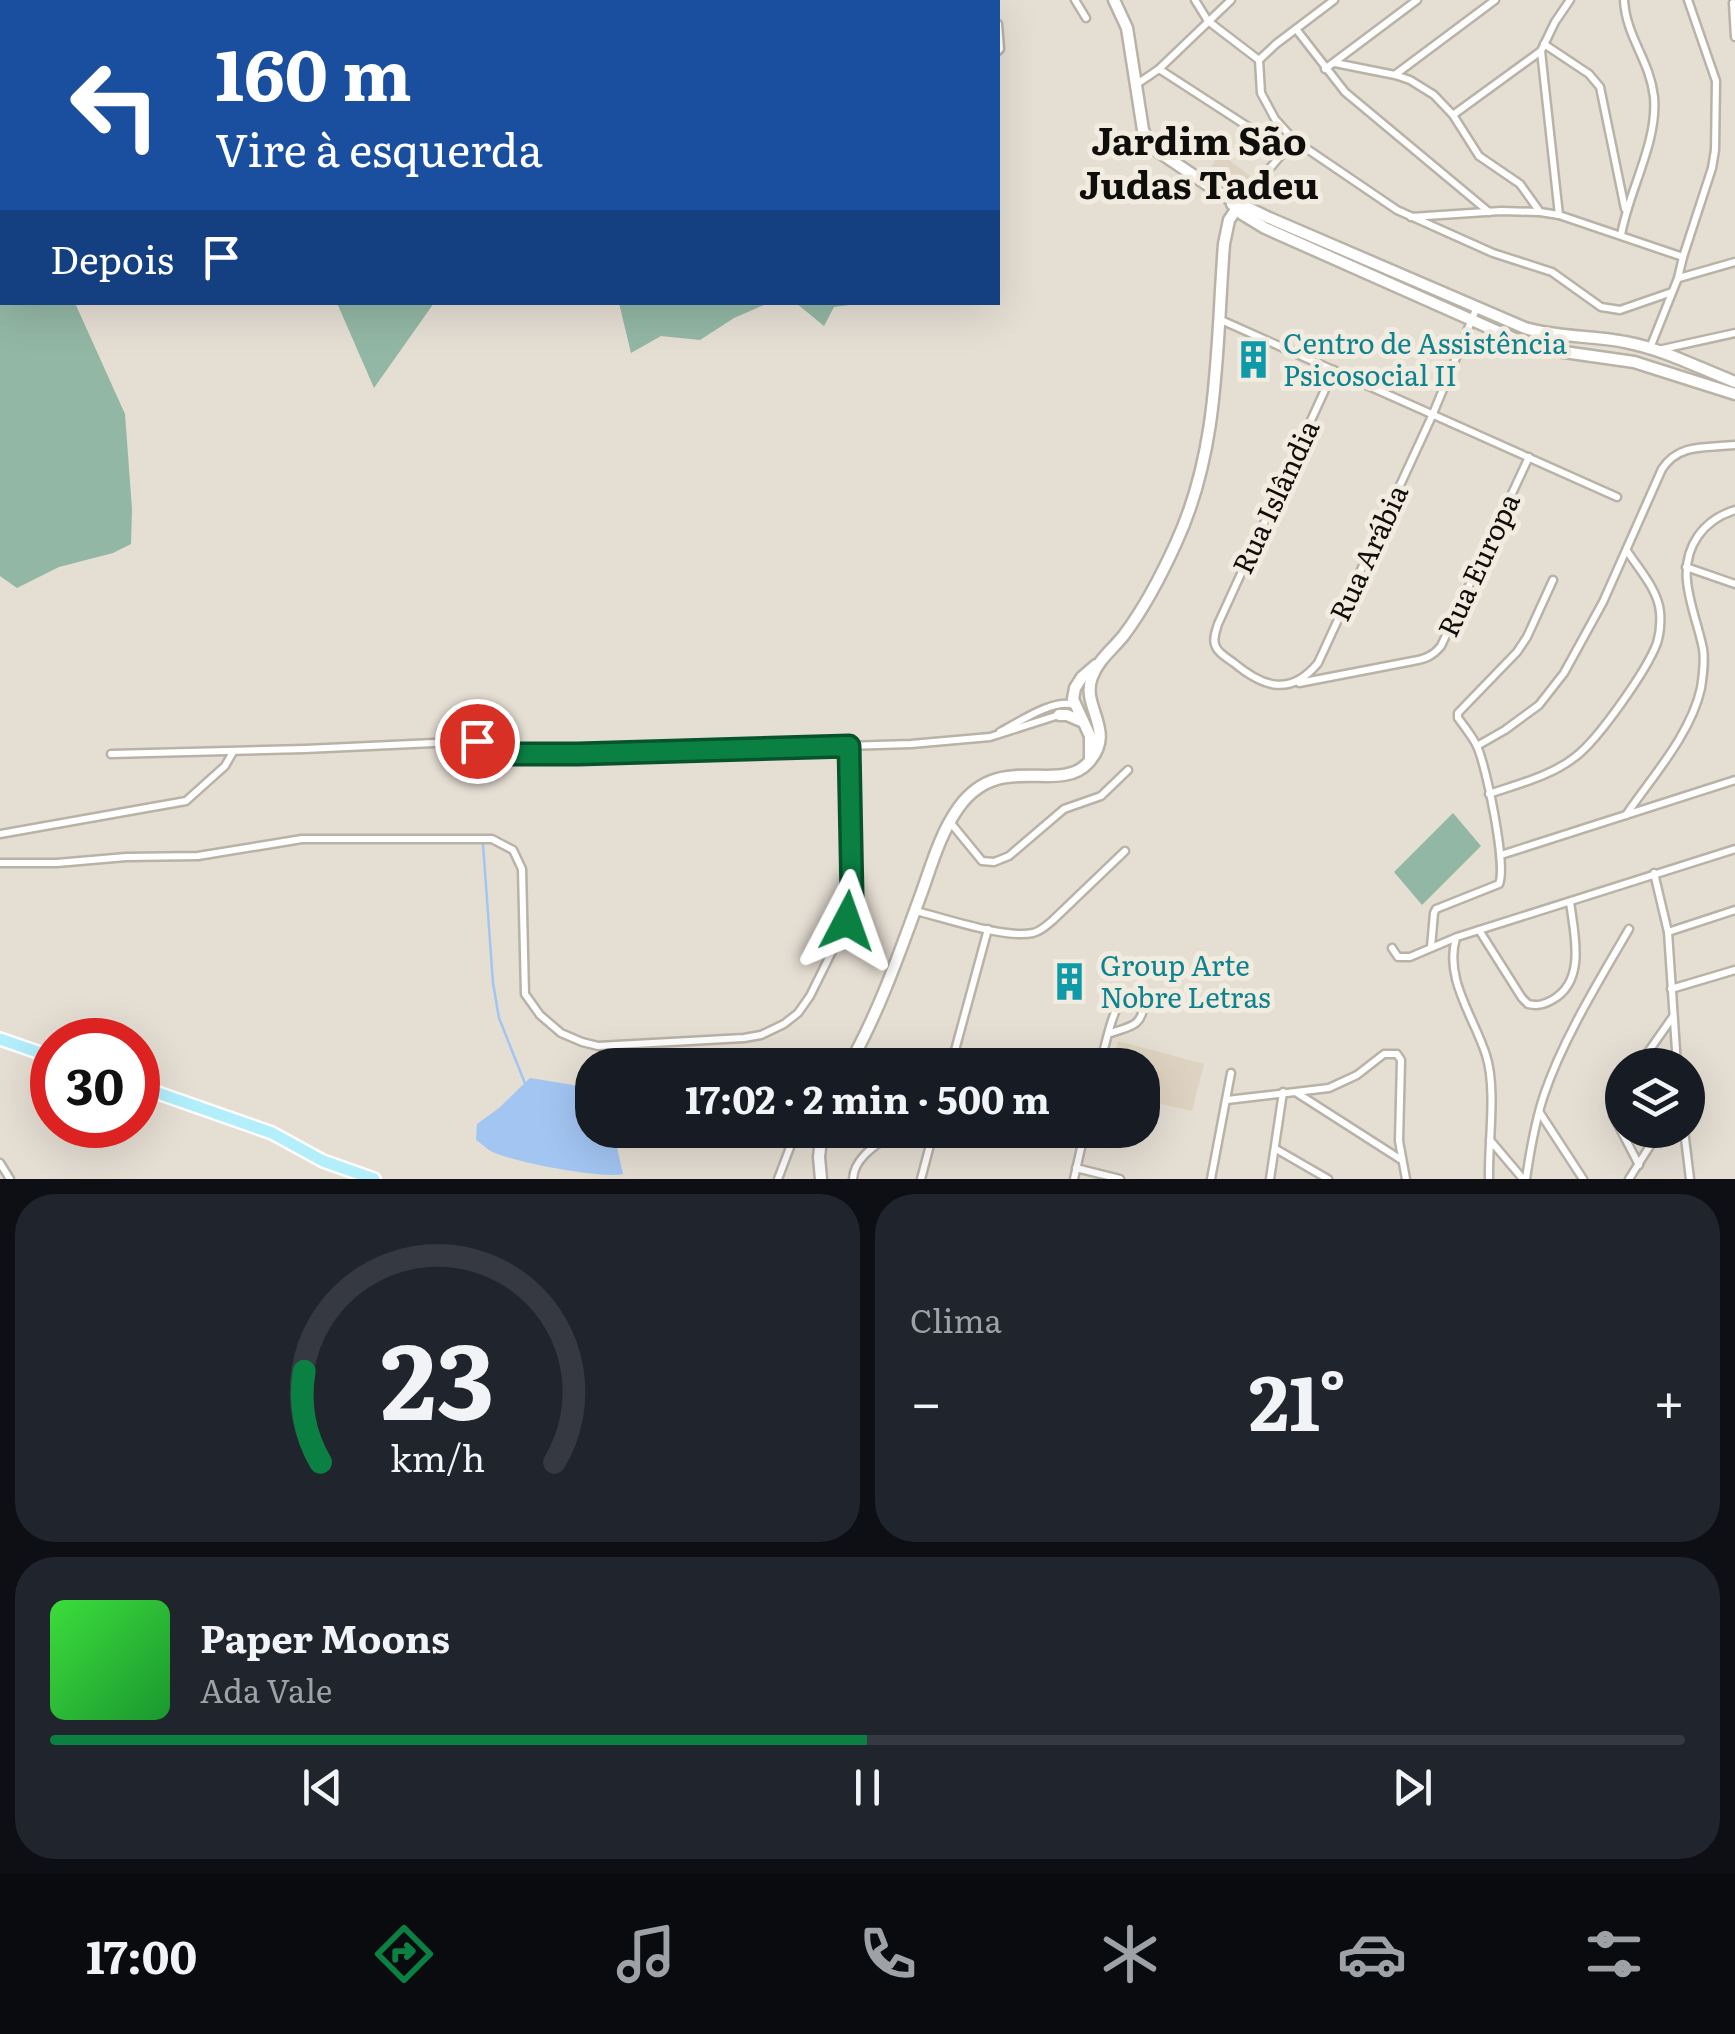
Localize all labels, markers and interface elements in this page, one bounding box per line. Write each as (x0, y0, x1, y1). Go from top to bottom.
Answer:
text: 160 m (215, 19, 412, 123)
icon: left (50, 40, 180, 170)
district label: Jardim São Judas Tadeu (1079, 110, 1319, 211)
text: Vire à esquerda (215, 114, 543, 181)
text: Depois (50, 229, 174, 286)
icon: arrive (194, 230, 249, 285)
place label: Centro de Assistência Psicosocial II (1283, 321, 1567, 395)
building icon: Centro de Assistência Psicosocial II (1232, 339, 1274, 381)
street label: Rua Islândia (1220, 412, 1328, 580)
street label: Rua Arábia (1317, 477, 1417, 627)
street label: Rua Europa (1426, 485, 1529, 643)
pin (435, 699, 520, 784)
icon: arrive (450, 714, 505, 769)
position arrow (795, 869, 899, 973)
place label: Group Arte Nobre Letras (1100, 943, 1271, 1017)
building icon: Group Arte Nobre Letras (1049, 961, 1091, 1003)
speed limit sign: 30 (30, 1018, 160, 1148)
map controls (1605, 1048, 1705, 1148)
button: layers (1605, 1048, 1705, 1148)
text: 17:02 · 2 min · 500 m (685, 1069, 1050, 1126)
text: Clima (910, 1295, 1002, 1343)
text: 23 (381, 1298, 494, 1452)
text: 21° (1249, 1343, 1346, 1454)
text: − (910, 1358, 942, 1440)
text: + (1653, 1358, 1685, 1440)
text: km/h (390, 1430, 485, 1483)
text: Paper Moons (200, 1608, 450, 1665)
text: Ada Vale (200, 1665, 332, 1713)
icon: previous (295, 1760, 350, 1815)
icon: pause (840, 1760, 895, 1815)
icon: next (1385, 1760, 1440, 1815)
icon: directions (369, 1919, 439, 1989)
icon: music (611, 1919, 681, 1989)
icon: phone (853, 1919, 923, 1989)
icon: climate (1095, 1919, 1165, 1989)
icon: car (1337, 1919, 1407, 1989)
icon: filters (1579, 1919, 1649, 1989)
text: 17:00 (86, 1921, 197, 1988)

